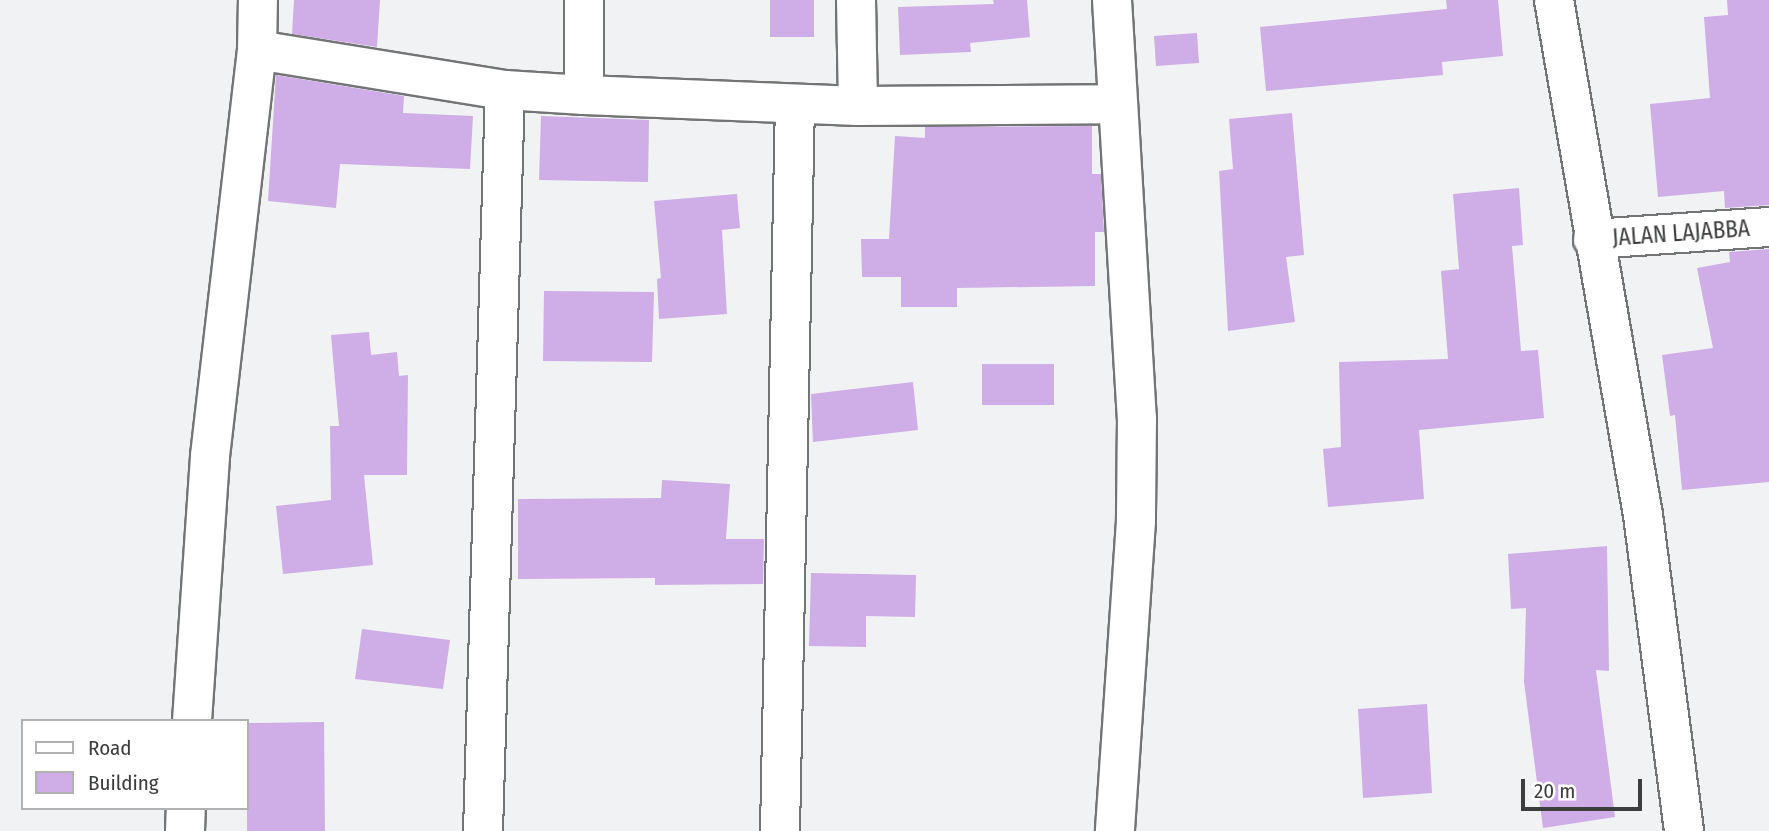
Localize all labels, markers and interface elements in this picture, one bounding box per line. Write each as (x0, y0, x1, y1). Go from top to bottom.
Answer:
street label: JALAN LAJABBA (1611, 214, 1751, 252)
legend (21, 719, 248, 810)
text: Road (88, 735, 132, 761)
scale bar (1524, 764, 1645, 808)
text: Building (88, 770, 159, 796)
text: 20 m (1534, 778, 1575, 804)

